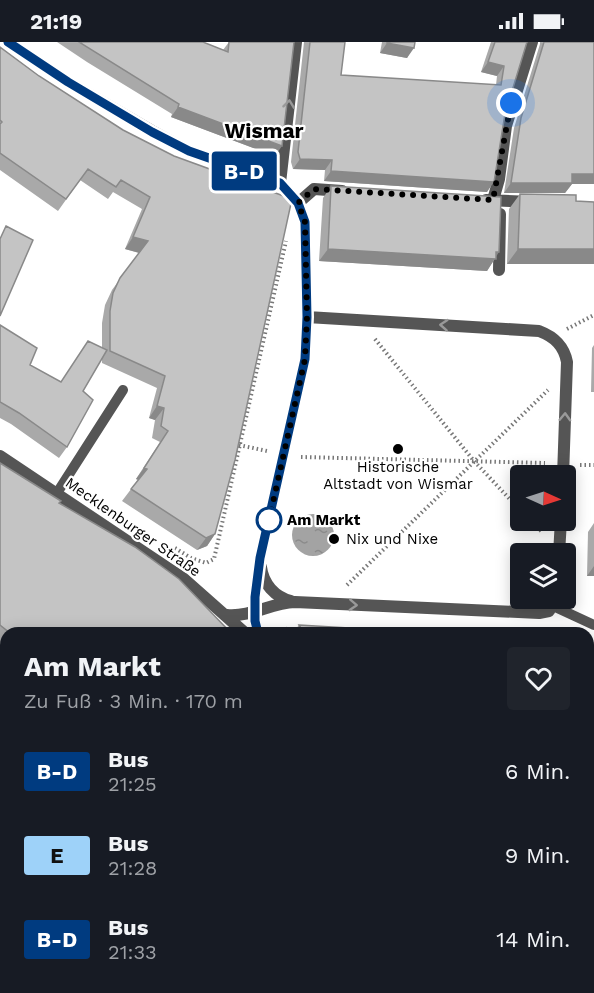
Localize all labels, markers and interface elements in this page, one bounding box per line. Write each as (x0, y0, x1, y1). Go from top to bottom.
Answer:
text: 21:19 (30, 9, 82, 34)
your location (496, 88, 526, 118)
one-way arrow (282, 100, 294, 109)
district label: Wismar (224, 118, 304, 143)
line badge: B-D (210, 152, 278, 190)
text: B-D (224, 159, 264, 184)
one-way arrow (439, 319, 448, 332)
one-way arrow (558, 413, 571, 422)
marker: Historische Altstadt von Wismar (391, 442, 405, 456)
place label: Historische Altstadt von Wismar (323, 458, 473, 493)
north arrow (510, 465, 576, 531)
map controls (510, 465, 576, 609)
street label: Mecklenburger Straße (62, 473, 204, 581)
marker: Am Markt (256, 507, 282, 533)
place label: Am Markt (287, 511, 361, 529)
place label: Nix und Nixe (346, 530, 438, 548)
marker: Nix und Nixe (327, 532, 341, 546)
button: layers (510, 543, 576, 609)
one-way arrow (349, 598, 358, 611)
button: heart (507, 647, 570, 710)
text: Am Markt (24, 650, 161, 683)
text: Zu Fuß · 3 Min. · 170 m (24, 689, 243, 713)
text: Bus (108, 747, 148, 772)
text: B-D (37, 759, 77, 784)
text: 6 Min. (505, 759, 570, 784)
text: 21:25 (108, 772, 157, 796)
text: Bus (108, 831, 148, 856)
text: E (50, 843, 64, 868)
text: 9 Min. (505, 843, 570, 868)
text: 21:28 (108, 856, 157, 880)
text: Bus (108, 915, 148, 940)
text: B-D (37, 927, 77, 952)
text: 14 Min. (496, 927, 570, 952)
text: 21:33 (108, 940, 157, 964)

